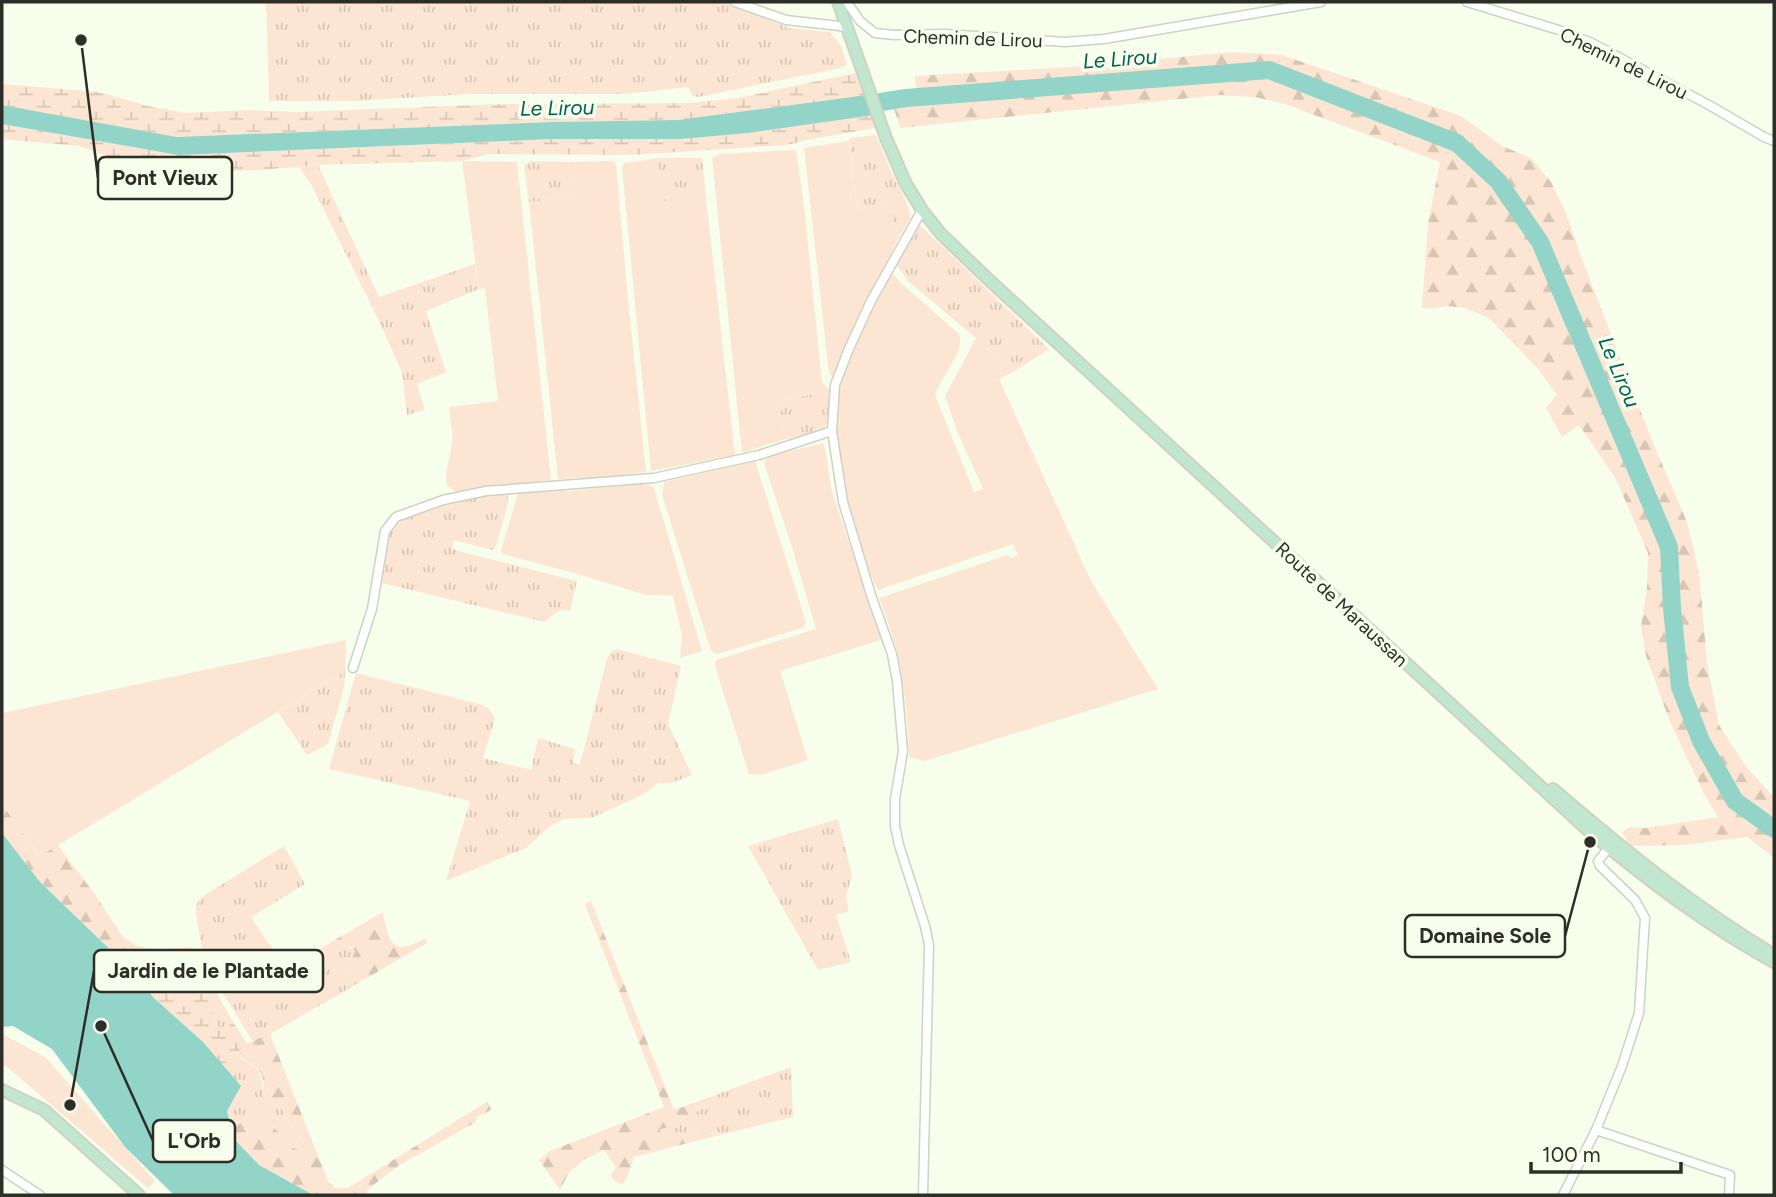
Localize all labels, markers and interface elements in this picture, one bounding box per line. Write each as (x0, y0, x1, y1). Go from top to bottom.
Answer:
street label: Chemin de Lirou (1556, 23, 1691, 104)
street label: Chemin de Lirou (903, 25, 1043, 52)
water label: Le Lirou (1082, 43, 1158, 74)
water label: Le Lirou (520, 94, 595, 121)
callout: Pont Vieux (98, 157, 232, 199)
text: Pont Vieux (112, 165, 218, 190)
water label: Le Lirou (1593, 333, 1646, 411)
street label: Route de Maraussan (1271, 537, 1413, 672)
callout: Domaine Sole (1405, 915, 1565, 957)
text: Domaine Sole (1419, 923, 1551, 948)
callout: Jardin de le Plantade (94, 950, 323, 992)
text: Jardin de le Plantade (107, 958, 309, 983)
callout: L'Orb (153, 1120, 235, 1162)
text: L'Orb (167, 1128, 221, 1153)
scale bar (1531, 1130, 1682, 1174)
text: 100 m (1542, 1142, 1601, 1167)

